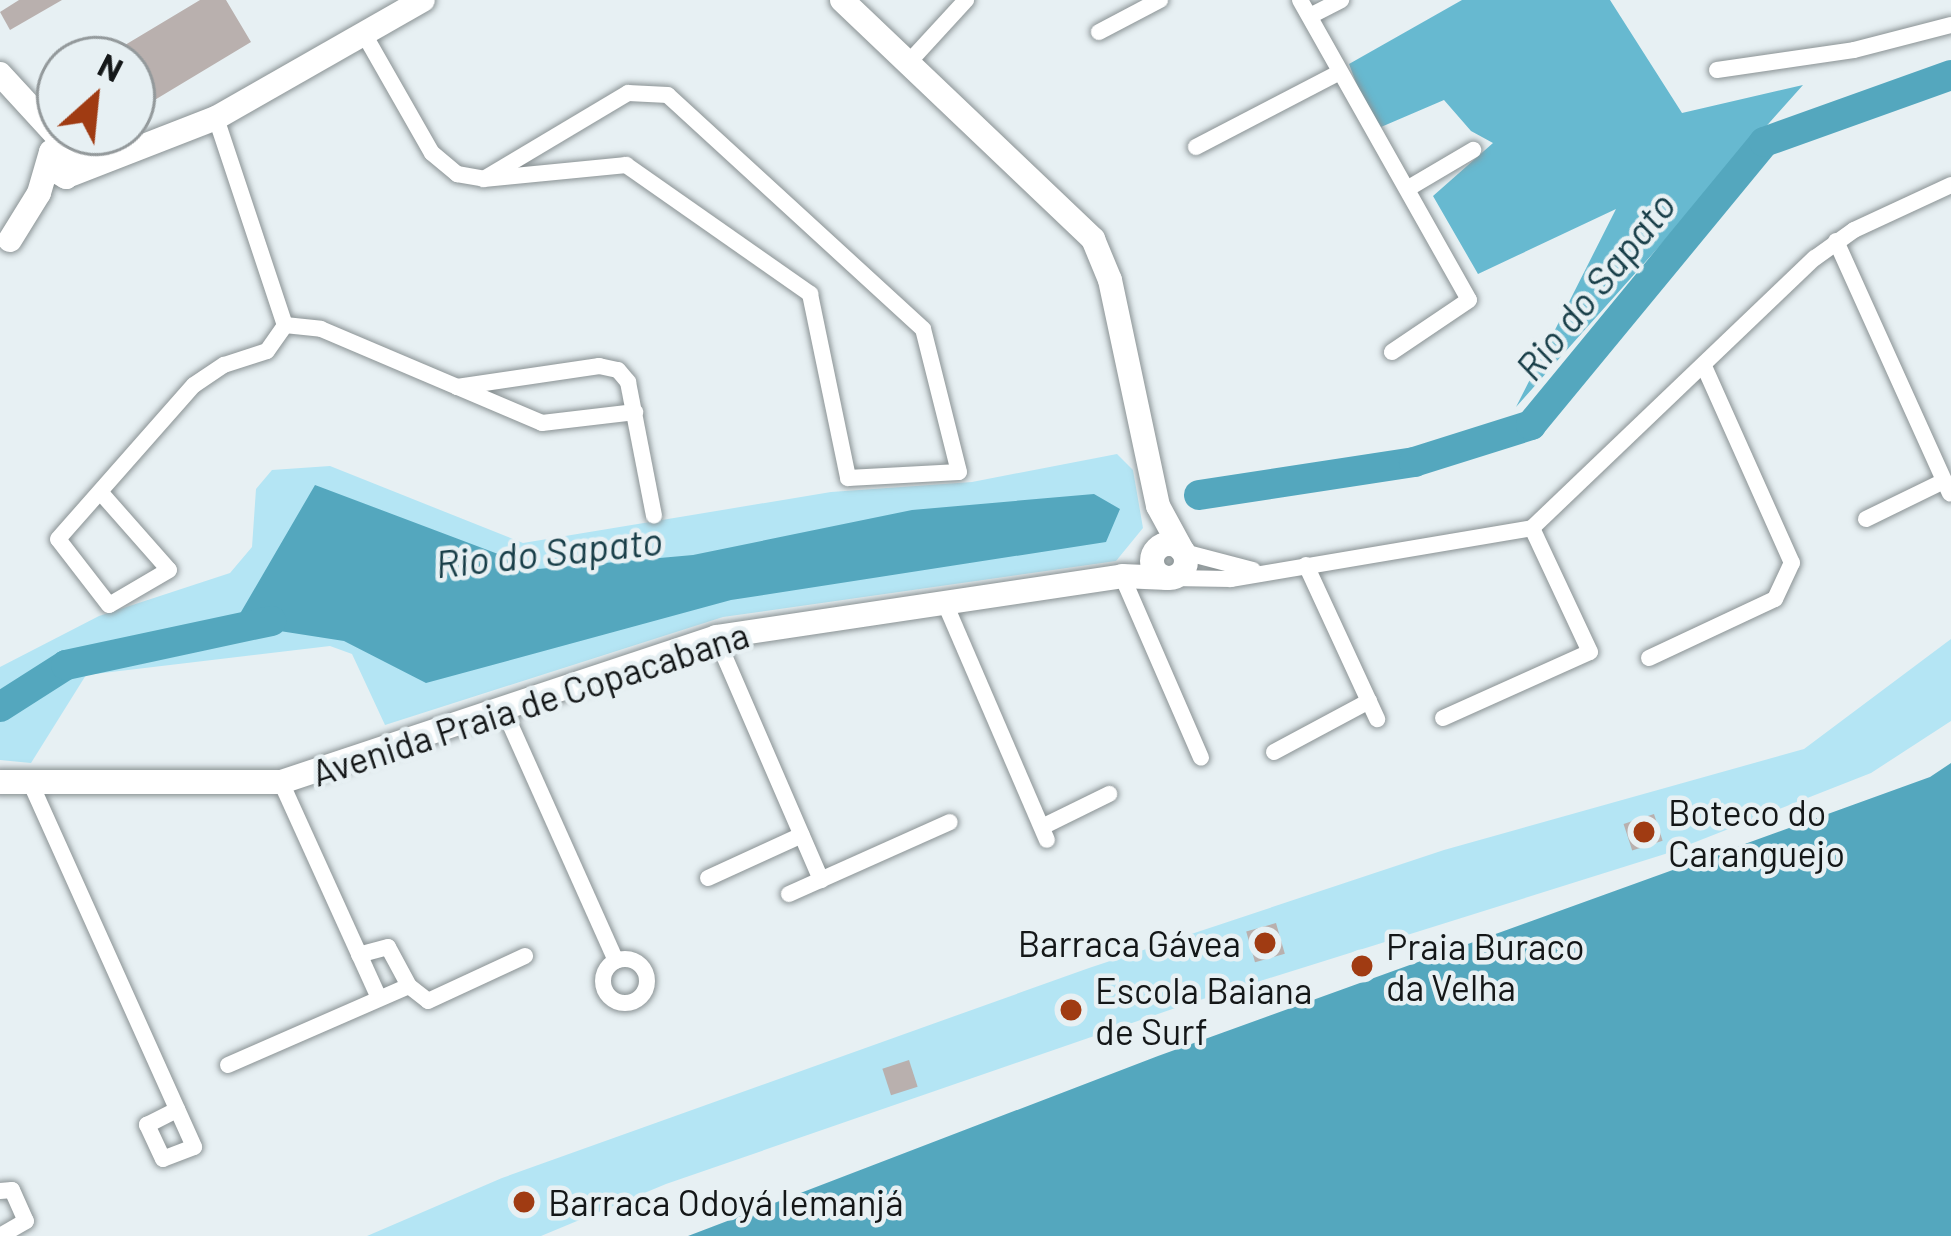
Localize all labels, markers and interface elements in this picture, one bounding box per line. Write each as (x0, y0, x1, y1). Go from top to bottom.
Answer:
north arrow (36, 36, 156, 156)
text: N (92, 44, 130, 89)
water label: Rio do Sapato (1505, 183, 1685, 389)
water label: Rio do Sapato (433, 517, 665, 587)
street label: Avenida Praia de Copacabana (306, 612, 754, 794)
place label: Boteco do Caranguejo (1668, 789, 1845, 874)
marker: Boteco do Caranguejo (1631, 819, 1657, 845)
place label: Barraca Gávea (1018, 921, 1241, 965)
place label: Praia Buraco da Velha (1386, 923, 1585, 1008)
marker: Barraca Gávea (1252, 930, 1278, 956)
marker: Praia Buraco da Velha (1349, 953, 1375, 979)
place label: Escola Baiana de Surf (1095, 967, 1312, 1052)
marker: Escola Baiana de Surf (1058, 997, 1084, 1023)
place label: Barraca Odoyá Iemanjá (548, 1180, 904, 1224)
marker: Barraca Odoyá Iemanjá (511, 1189, 537, 1215)

